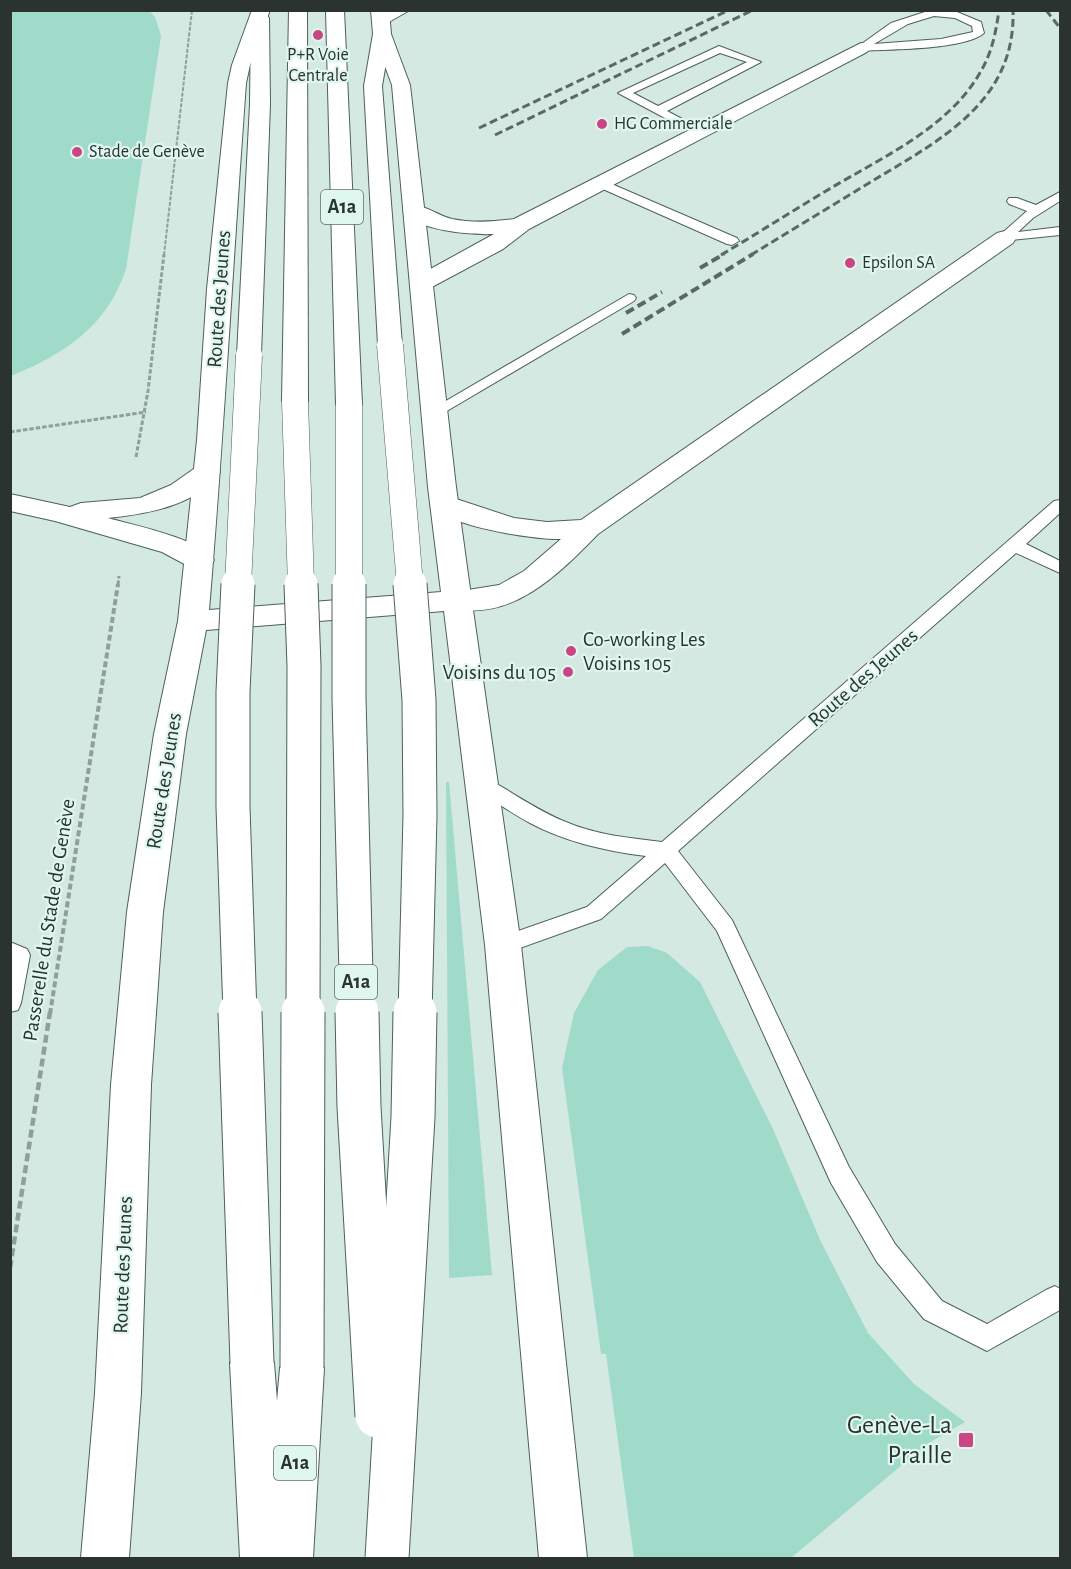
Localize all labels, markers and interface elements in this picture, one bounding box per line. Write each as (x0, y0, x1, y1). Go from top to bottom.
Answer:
marker: P+R Voie Centrale (311, 28, 325, 42)
place label: P+R Voie Centrale (287, 46, 349, 85)
place label: HG Commerciale (614, 115, 733, 133)
marker: HG Commerciale (595, 117, 609, 131)
place label: Stade de Genève (89, 143, 205, 161)
marker: Stade de Genève (70, 145, 84, 159)
road number: A1a (321, 190, 363, 224)
street label: Route des Jeunes (204, 230, 234, 368)
place label: Epsilon SA (862, 254, 936, 272)
marker: Epsilon SA (843, 256, 857, 270)
street label: Route des Jeunes (804, 625, 922, 731)
place label: Co-working Les Voisins 105 (583, 629, 705, 674)
marker: Co-working Les Voisins 105 (564, 644, 578, 658)
place label: Voisins du 105 (443, 662, 556, 683)
marker: Voisins du 105 (561, 665, 575, 679)
street label: Route des Jeunes (143, 711, 185, 851)
street label: Passerelle du Stade de Genève (19, 797, 79, 1043)
road number: A1a (335, 965, 377, 999)
street label: Route des Jeunes (110, 1196, 136, 1334)
place label: Genève-La Praille (847, 1412, 952, 1468)
marker: Genève-La Praille (957, 1431, 975, 1449)
road number: A1a (274, 1446, 316, 1480)

